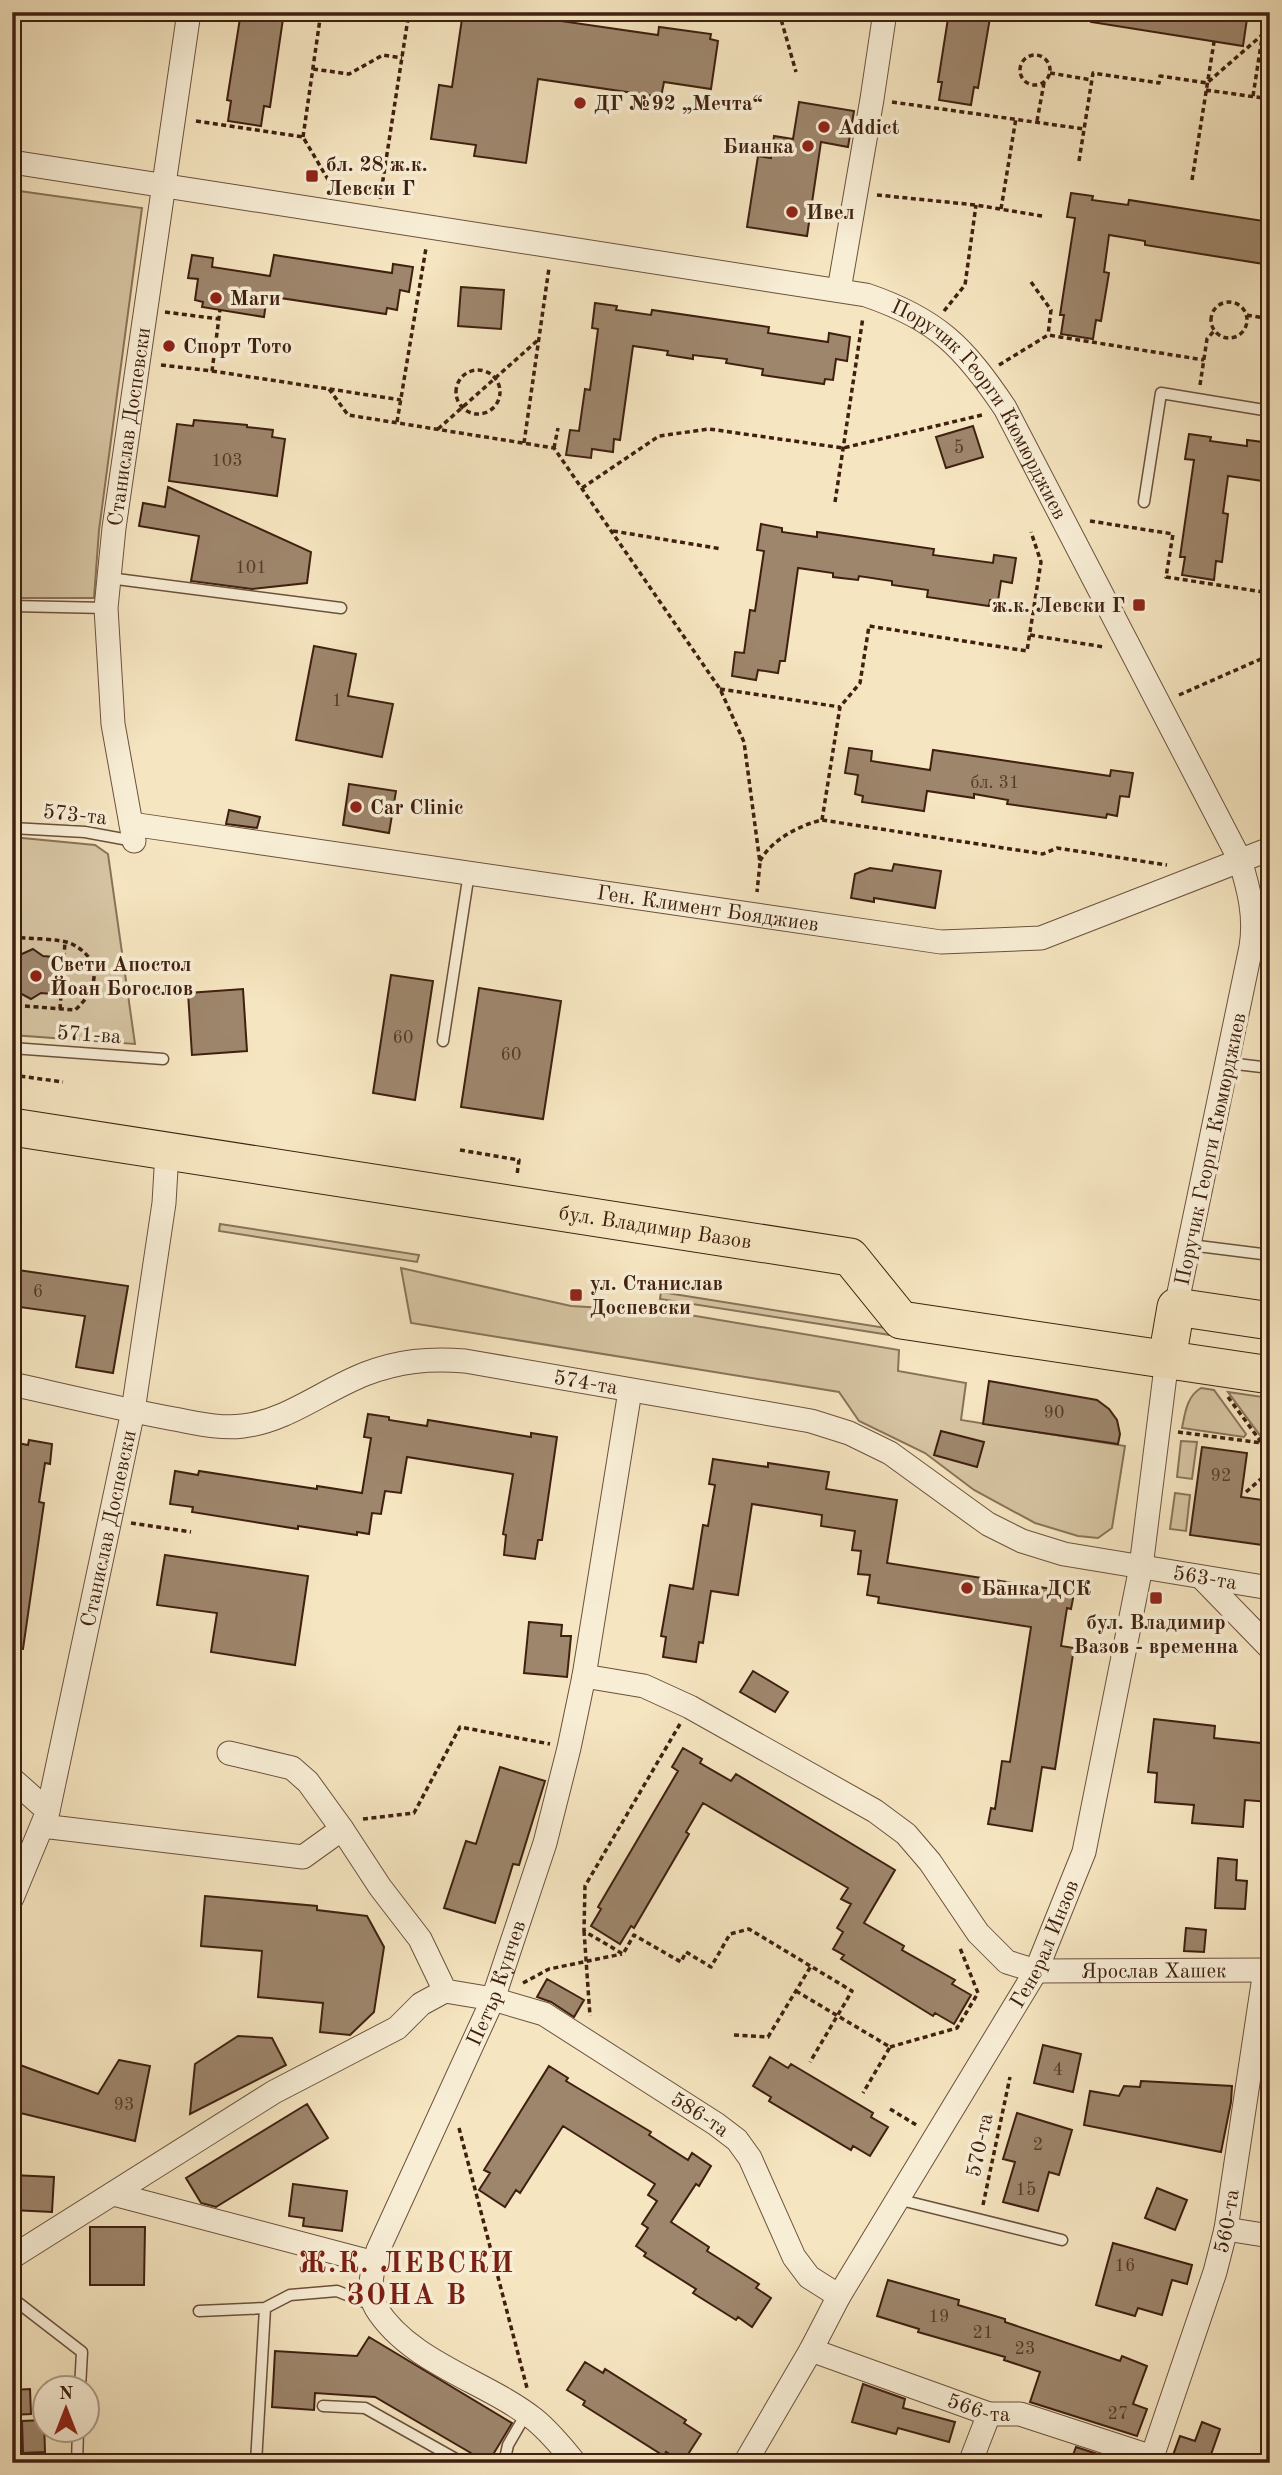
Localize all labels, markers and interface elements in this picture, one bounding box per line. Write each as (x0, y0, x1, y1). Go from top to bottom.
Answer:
place label: ДГ №92 „Мечта“ (594, 94, 763, 115)
marker: ДГ №92 „Мечта“ (572, 95, 588, 111)
place label: Addict (838, 118, 900, 139)
marker: Addict (816, 119, 832, 135)
place label: Бианка (723, 137, 794, 158)
marker: Бианка (800, 138, 816, 154)
place label: бл. 28 ж.к. Левски Г (326, 155, 428, 200)
marker: бл. 28 ж.к. Левски Г (304, 168, 320, 184)
place label: Ивел (806, 203, 855, 224)
marker: Ивел (784, 204, 800, 220)
place label: Маги (230, 289, 281, 310)
marker: Маги (208, 290, 224, 306)
street label: Поручик Георги Кюмюрджиев (888, 297, 1070, 523)
street label: Станислав Доспевски (105, 326, 155, 528)
place label: Спорт Тото (183, 337, 292, 358)
marker: Спорт Тото (161, 338, 177, 354)
house number: 5 (954, 439, 964, 457)
house number: 103 (211, 452, 243, 470)
house number: 101 (235, 559, 267, 577)
place label: ж.к. Левски Г (992, 596, 1125, 617)
marker: ж.к. Левски Г (1131, 597, 1147, 613)
house number: 1 (332, 692, 342, 710)
house number: бл. 31 (971, 774, 1019, 792)
place label: Car Clinic (370, 798, 464, 819)
marker: Car Clinic (348, 799, 364, 815)
street label: 573-та (42, 802, 108, 829)
street label: Ген. Климент Бояджиев (595, 883, 820, 936)
place label: Свети Апостол Йоан Богослов (50, 955, 193, 1000)
marker: Свети Апостол Йоан Богослов (28, 968, 44, 984)
street label: Поручик Георги Кюмюрджиев (1172, 1011, 1251, 1288)
street label: 571-ва (56, 1023, 122, 1048)
house number: 60 (393, 1029, 413, 1047)
house number: 60 (501, 1046, 521, 1064)
street label: бул. Владимир Вазов (557, 1203, 753, 1254)
place label: ул. Станислав Доспевски (590, 1274, 723, 1319)
house number: 6 (33, 1283, 43, 1301)
marker: ул. Станислав Доспевски (568, 1287, 584, 1303)
street label: 574-та (552, 1368, 619, 1399)
house number: 90 (1044, 1404, 1064, 1422)
street label: Станислав Доспевски (78, 1428, 141, 1629)
house number: 92 (1211, 1467, 1231, 1485)
street label: 563-та (1171, 1563, 1238, 1594)
place label: Банка ДСК (981, 1579, 1091, 1600)
marker: Банка ДСК (959, 1580, 975, 1596)
marker: бул. Владимир Вазов - временна (1148, 1590, 1164, 1606)
place label: бул. Владимир Вазов - временна (1074, 1613, 1239, 1658)
street label: Генерал Инзов (1007, 1877, 1084, 2012)
street label: Петър Кунчев (464, 1918, 530, 2050)
street label: Ярослав Хашек (1081, 1961, 1227, 1983)
house number: 4 (1053, 2061, 1063, 2079)
street label: 586-та (667, 2089, 732, 2142)
house number: 93 (114, 2096, 134, 2114)
street label: 570-та (963, 2112, 997, 2179)
house number: 2 (1033, 2136, 1043, 2154)
house number: 15 (1016, 2181, 1036, 2199)
street label: 560-та (1211, 2188, 1244, 2256)
district label: Ж.К. ЛЕВСКИ ЗОНА В (299, 2250, 515, 2311)
house number: 16 (1115, 2257, 1135, 2275)
house number: 19 (929, 2308, 949, 2326)
house number: 21 (973, 2324, 993, 2342)
house number: 23 (1015, 2340, 1035, 2358)
north arrow (32, 2374, 102, 2444)
text: N (59, 2385, 74, 2404)
street label: 566-та (944, 2391, 1010, 2426)
house number: 27 (1108, 2405, 1128, 2423)

